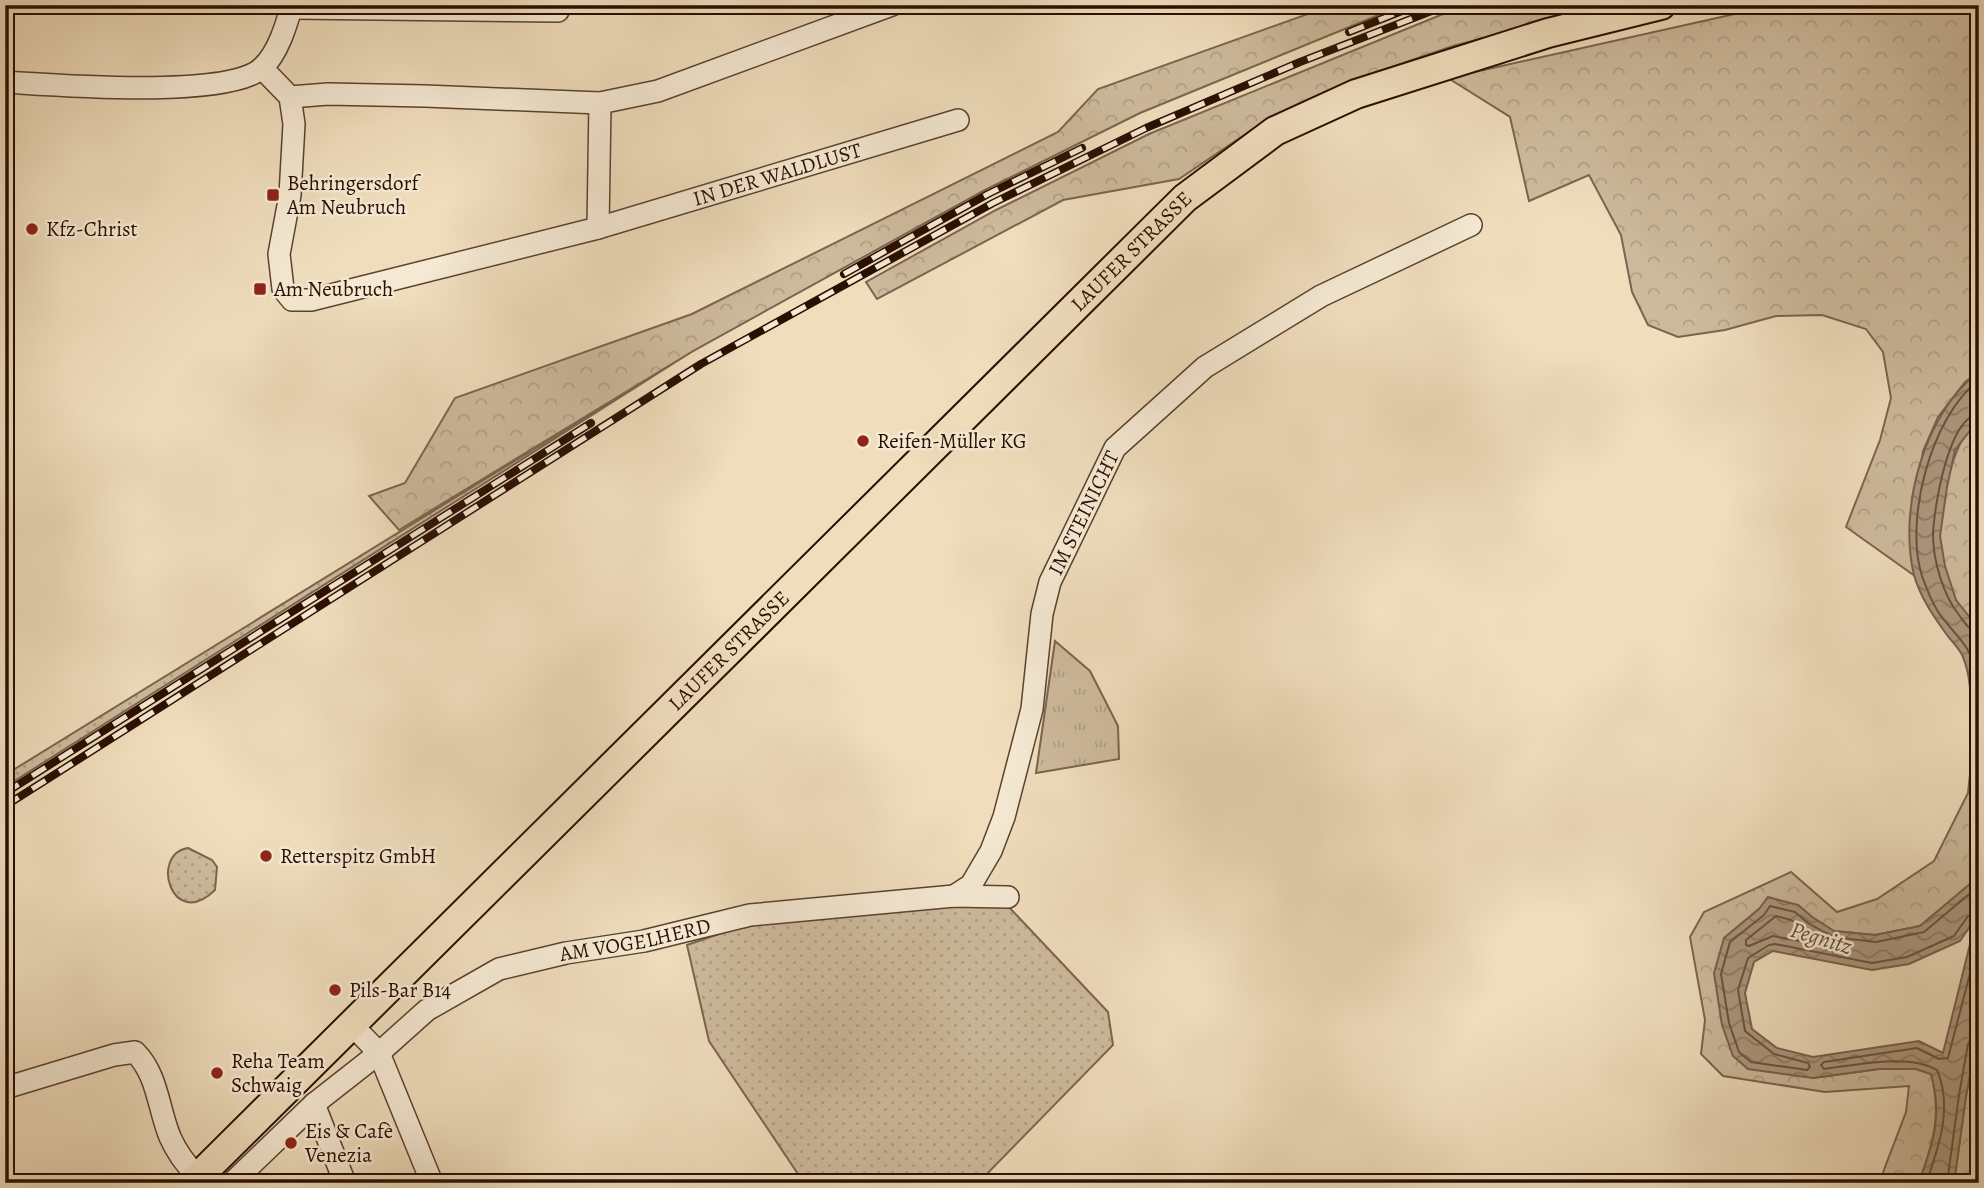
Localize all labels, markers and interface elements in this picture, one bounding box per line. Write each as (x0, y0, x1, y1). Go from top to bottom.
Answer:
street label: IN DER WALDLUST (689, 136, 865, 213)
place label: Behringersdorf Am Neubruch (286, 169, 422, 221)
street label: LAUFER STRASSE (1065, 185, 1198, 318)
marker: Behringersdorf Am Neubruch (265, 187, 281, 203)
place label: Kfz-Christ (46, 215, 138, 243)
marker: Kfz-Christ (24, 221, 40, 237)
place label: Am Neubruch (273, 275, 393, 303)
marker: Am Neubruch (252, 281, 268, 297)
place label: Reifen-Müller KG (877, 427, 1027, 455)
marker: Reifen-Müller KG (855, 433, 871, 449)
street label: IM STEINICHT (1041, 446, 1126, 580)
street label: LAUFER STRASSE (662, 584, 795, 717)
place label: Retterspitz GmbH (280, 842, 436, 870)
marker: Retterspitz GmbH (258, 848, 274, 864)
street label: AM VOGELHERD (556, 911, 714, 968)
water label: Pegnitz (1787, 914, 1856, 962)
place label: Pils-Bar B14 (349, 976, 451, 1004)
marker: Pils-Bar B14 (327, 982, 343, 998)
place label: Reha Team Schwaig (231, 1047, 325, 1099)
marker: Reha Team Schwaig (209, 1065, 225, 1081)
place label: Eis & Cafè Venezia (304, 1117, 393, 1169)
marker: Eis & Cafè Venezia (283, 1135, 299, 1151)

